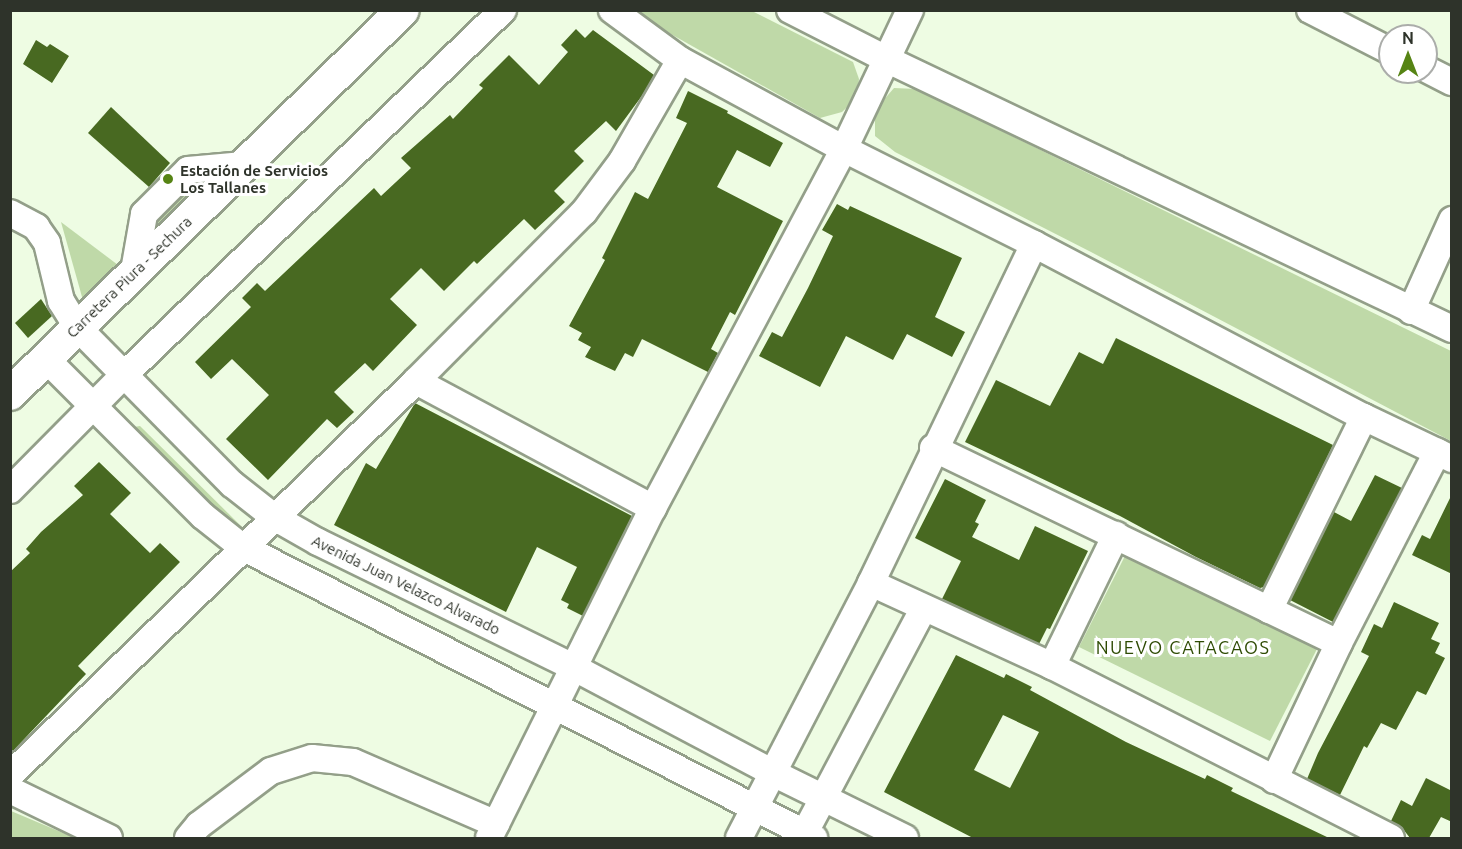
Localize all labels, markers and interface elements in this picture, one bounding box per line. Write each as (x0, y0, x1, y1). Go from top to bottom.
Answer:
north arrow (1378, 24, 1438, 84)
text: N (1402, 29, 1414, 47)
place label: Estación de Servicios Los Tallanes (180, 161, 328, 196)
marker: Estación de Servicios Los Tallanes (161, 172, 175, 186)
street label: Carretera Piura - Sechura (63, 213, 195, 341)
street label: Avenida Juan Velazco Alvarado (309, 531, 503, 639)
district label: NUEVO CATACAOS (1096, 636, 1270, 658)

